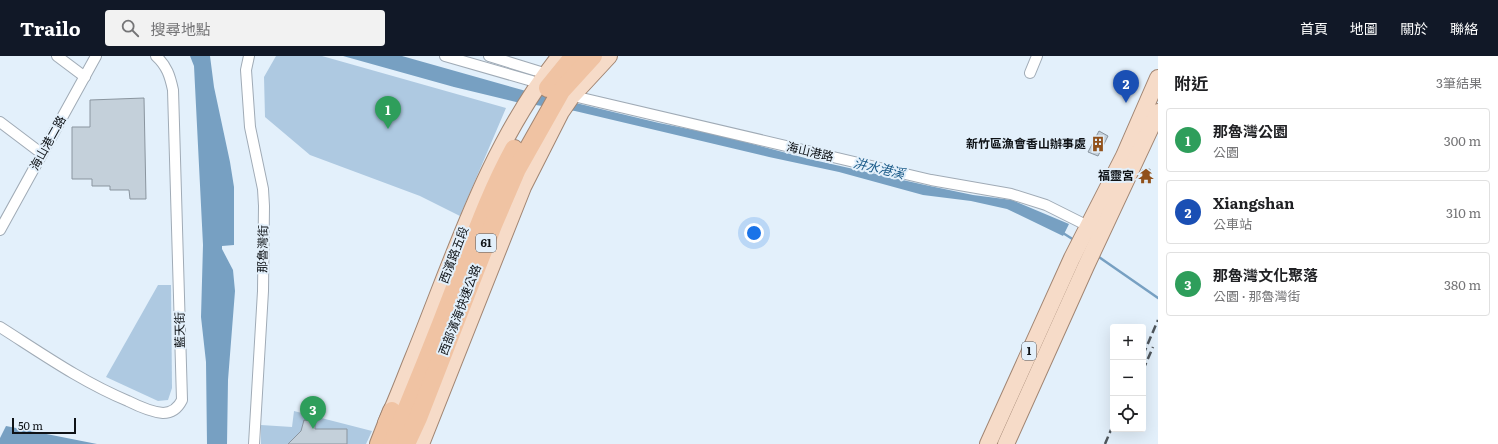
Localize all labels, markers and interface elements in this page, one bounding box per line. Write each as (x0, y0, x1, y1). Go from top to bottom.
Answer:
search box (105, 10, 385, 46)
text: Trailo (20, 14, 81, 42)
icon: search (119, 17, 141, 39)
text: 搜尋地點 (151, 17, 211, 40)
text: 首頁 (1300, 18, 1328, 38)
text: 地圖 (1350, 18, 1378, 38)
text: 關於 (1400, 18, 1428, 38)
text: 聯絡 (1450, 18, 1478, 38)
pin: 2 (1113, 70, 1139, 103)
text: 附近 (1174, 70, 1208, 95)
text: 3筆結果 (1436, 73, 1482, 92)
pin: 1 (375, 96, 401, 129)
street label: 海山港二路 (25, 112, 70, 173)
text: 那魯灣公園 (1213, 119, 1288, 142)
text: 1 (1185, 131, 1191, 150)
text: 300 m (1444, 131, 1481, 150)
place label: 新竹區漁會香山辦事處 (966, 134, 1086, 152)
building icon: 新竹區漁會香山辦事處 (1089, 135, 1107, 153)
street label: 海山港路 (785, 137, 836, 165)
text: 公園 (1213, 142, 1239, 161)
water label: 汫水港溪 (852, 152, 909, 183)
place label: 福靈宮 (1098, 166, 1134, 184)
temple icon: 福靈宮 (1137, 167, 1155, 185)
text: Xiangshan (1213, 191, 1294, 214)
text: 2 (1185, 203, 1191, 222)
text: 310 m (1446, 203, 1481, 222)
text: 公車站 (1213, 214, 1252, 233)
street label: 西濱路五段 (434, 223, 472, 286)
your location (744, 223, 764, 243)
street label: 那魯灣街 (253, 225, 271, 273)
road number: 61 (476, 234, 496, 252)
street label: 西部濱海快速公路 (433, 262, 485, 358)
text: 那魯灣文化聚落 (1213, 263, 1318, 286)
text: 3 (1184, 275, 1192, 294)
text: 380 m (1444, 275, 1481, 294)
text: 公園 · 那魯灣街 (1213, 286, 1301, 305)
street label: 藍天街 (170, 312, 188, 348)
map controls (1110, 324, 1146, 432)
button: + (1110, 324, 1146, 360)
road number: 1 (1022, 342, 1036, 360)
button: − (1110, 360, 1146, 396)
pin: 3 (300, 396, 326, 429)
button: locate (1110, 396, 1146, 432)
scale bar (12, 416, 76, 435)
text: 50 m (18, 417, 43, 433)

